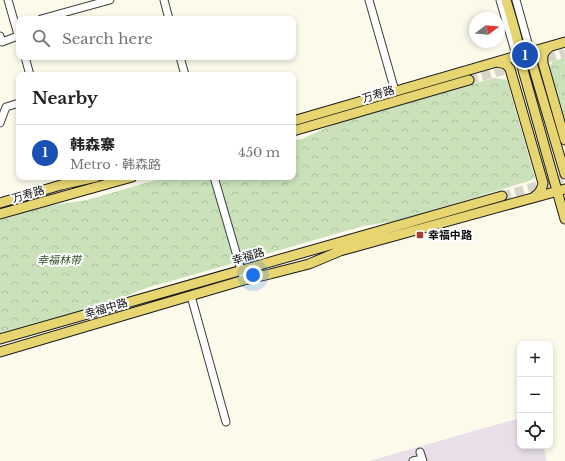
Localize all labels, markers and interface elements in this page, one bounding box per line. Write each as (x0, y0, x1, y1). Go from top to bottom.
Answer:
north arrow (469, 12, 505, 48)
search box (16, 16, 296, 60)
icon: search (30, 27, 52, 49)
text: Search here (62, 29, 153, 48)
pin: 1 (512, 40, 538, 70)
street label: 万寿路 (360, 83, 396, 105)
text: Nearby (32, 88, 98, 109)
text: 韩森寨 (70, 135, 115, 154)
text: 1 (42, 144, 48, 161)
text: 450 m (238, 144, 280, 161)
text: Metro · 韩森路 (70, 156, 161, 173)
street label: 万寿路 (10, 183, 46, 205)
place label: 幸福中路 (428, 228, 473, 242)
marker: 幸福中路 (415, 230, 425, 240)
street label: 幸福路 (230, 245, 266, 267)
park label: 幸福林带 (37, 253, 83, 267)
your location (243, 265, 263, 285)
street label: 幸福中路 (83, 295, 129, 321)
map controls (517, 341, 553, 449)
button: + (517, 341, 553, 377)
button: − (517, 377, 553, 413)
button: locate (517, 413, 553, 449)

